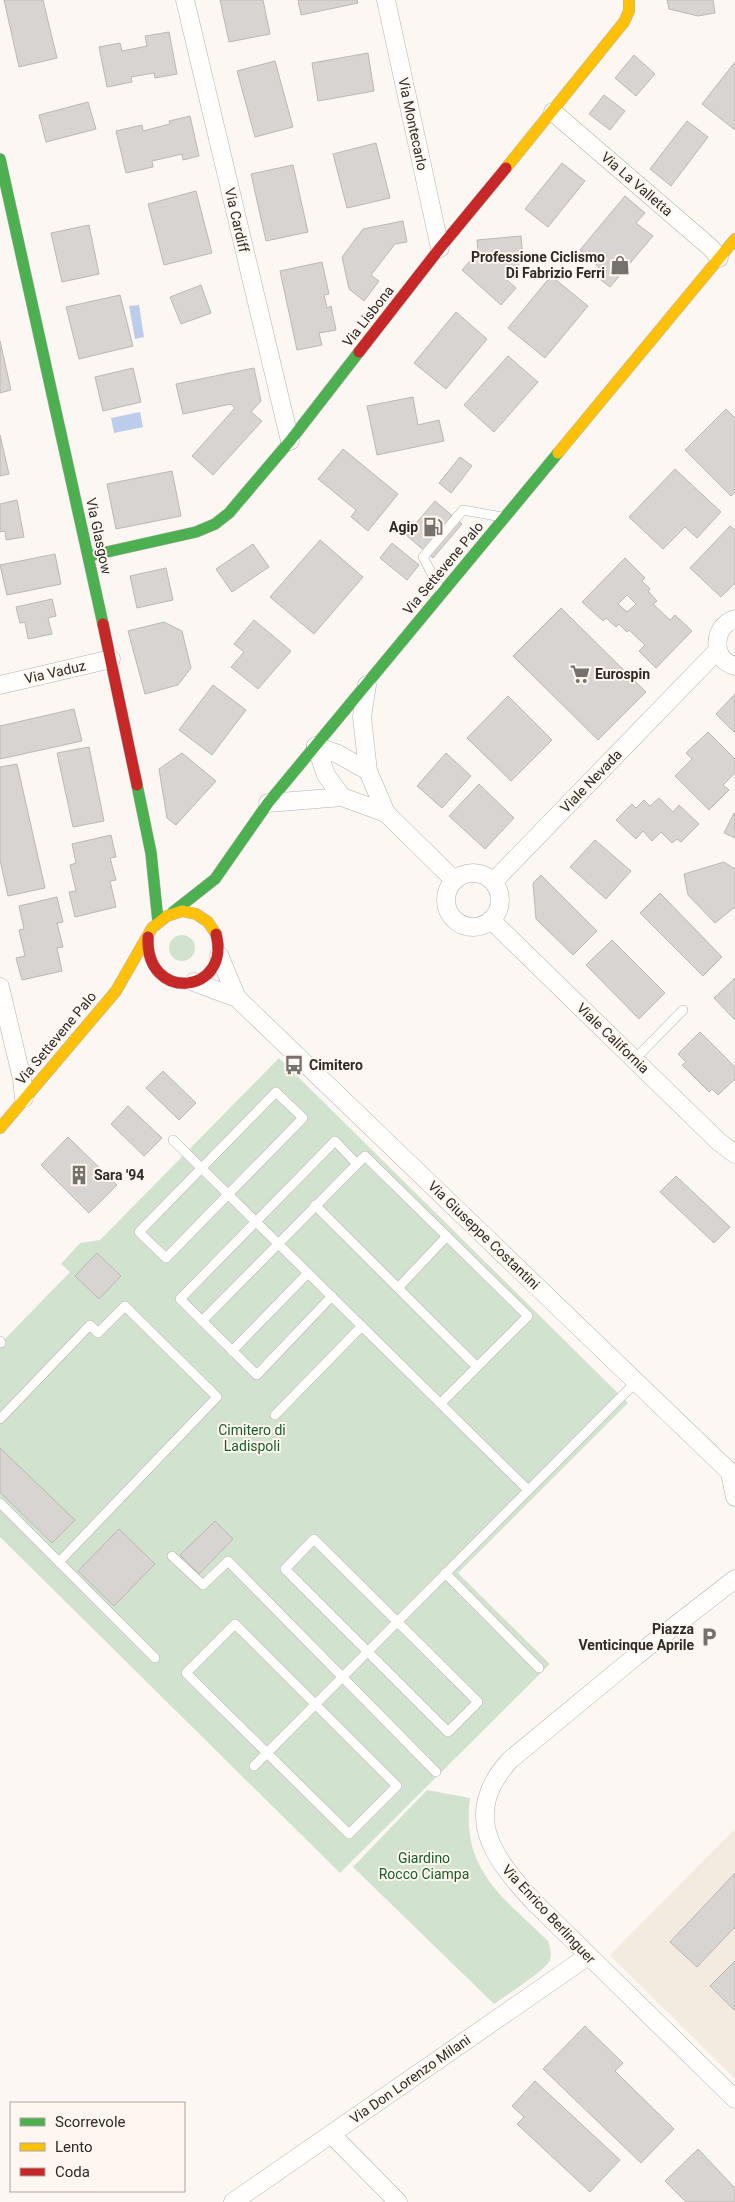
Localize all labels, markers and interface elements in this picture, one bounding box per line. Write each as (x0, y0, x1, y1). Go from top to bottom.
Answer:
street label: Via Montecarlo (395, 76, 431, 172)
street label: Via La Valletta (598, 149, 676, 219)
street label: Via Cardiff (222, 186, 252, 254)
place label: Professione Ciclismo Di Fabrizio Ferri (471, 249, 605, 281)
shop icon: Professione Ciclismo Di Fabrizio Ferri (609, 254, 631, 276)
street label: Via Lisbona (339, 282, 397, 350)
street label: Via Glasgow (83, 496, 115, 576)
fuel station icon: Agip (422, 516, 444, 538)
street label: Via Settevene Palo (400, 518, 486, 618)
place label: Agip (389, 519, 418, 535)
street label: Via Vaduz (23, 657, 87, 687)
supermarket icon: Eurospin (569, 663, 591, 685)
place label: Eurospin (595, 666, 650, 682)
street label: Viale Nevada (557, 746, 625, 816)
street label: Via Settevene Palo (13, 988, 99, 1088)
street label: Viale California (574, 1000, 652, 1076)
bus stop icon: Cimitero (283, 1054, 305, 1076)
place label: Cimitero (309, 1057, 363, 1073)
building icon: Sara '94 (68, 1164, 90, 1186)
place label: Sara '94 (94, 1167, 144, 1183)
street label: Via Giuseppe Costantini (425, 1178, 543, 1292)
park label: Cimitero di Ladispoli (218, 1422, 286, 1454)
place label: Piazza Venticinque Aprile (579, 1621, 694, 1653)
parking icon: Piazza Venticinque Aprile (698, 1626, 720, 1648)
park label: Giardino Rocco Ciampa (379, 1850, 469, 1882)
street label: Via Enrico Berlinguer (499, 1861, 599, 1967)
street label: Via Don Lorenzo Milani (347, 2031, 473, 2127)
legend (10, 2102, 185, 2192)
text: Scorrevole (55, 2113, 126, 2131)
text: Lento (55, 2138, 93, 2156)
text: Coda (55, 2163, 90, 2181)

